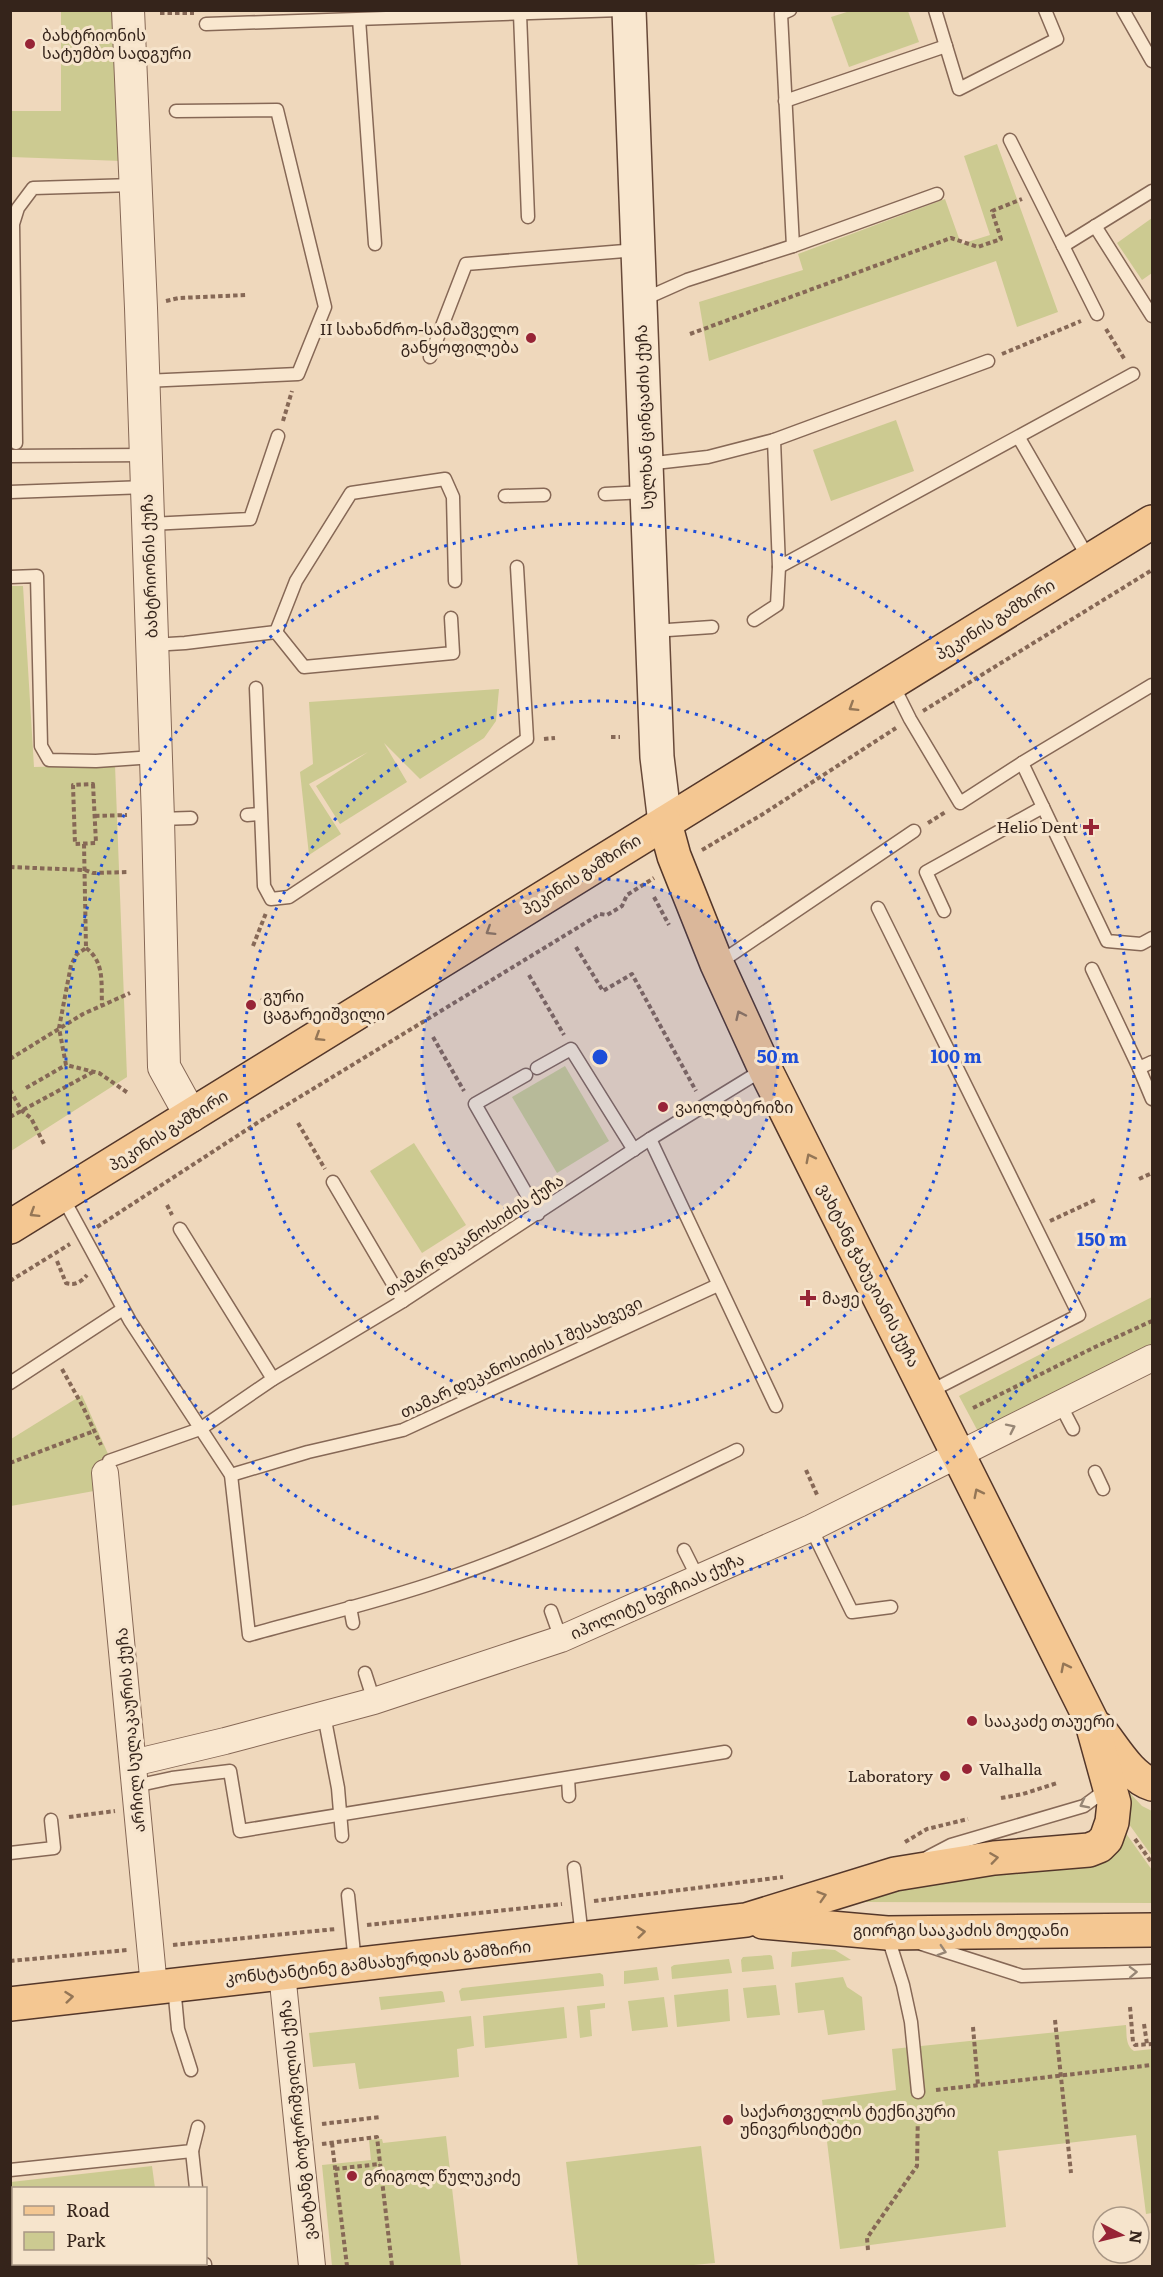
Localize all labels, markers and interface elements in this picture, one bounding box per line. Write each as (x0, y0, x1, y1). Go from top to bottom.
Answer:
place label: ბახტრიონის სატუმბო სადგური (42, 22, 191, 64)
marker: ბახტრიონის სატუმბო სადგური (23, 37, 37, 51)
place label: II სახანძრო-სამაშველო განყოფილება (320, 316, 519, 358)
street label: სულხან ცინცაძის ქუჩა (628, 324, 658, 510)
marker: II სახანძრო-სამაშველო განყოფილება (524, 331, 538, 345)
street label: ბახტრიონის ქუჩა (133, 493, 163, 639)
street label: პეკინის გამზირი (930, 572, 1059, 665)
one-way arrow (849, 699, 859, 711)
place label: Helio Dent (996, 814, 1079, 838)
marker: Helio Dent (1082, 818, 1100, 836)
street label: პეკინის გამზირი (516, 827, 645, 920)
one-way arrow (486, 923, 496, 935)
place label: გური ცაგარეიშვილი (263, 983, 385, 1025)
marker: გური ცაგარეიშვილი (244, 998, 258, 1012)
one-way arrow (736, 1011, 748, 1022)
one-way arrow (315, 1029, 325, 1041)
text: 50 m (757, 1042, 799, 1069)
text: 100 m (930, 1042, 982, 1069)
centre of rings (590, 1047, 610, 1067)
street label: პეკინის გამზირი (103, 1083, 232, 1176)
place label: ვაილდბერიზი (675, 1094, 793, 1118)
marker: ვაილდბერიზი (656, 1100, 670, 1114)
one-way arrow (805, 1153, 817, 1164)
street label: თამარ დეკანოსიძის ქუჩა (379, 1167, 568, 1301)
street label: ვახტანგ ჭაბუკიანის ქუჩა (813, 1178, 927, 1371)
one-way arrow (30, 1205, 40, 1217)
text: 150 m (1077, 1225, 1127, 1252)
place label: მაჟე (822, 1285, 860, 1309)
street label: თამარ დეკანოსიძის I შესახვევი (395, 1289, 646, 1423)
marker: მაჟე (799, 1289, 817, 1307)
one-way arrow (1004, 1424, 1015, 1435)
one-way arrow (973, 1488, 985, 1499)
street label: იპოლიტე ხვიჩიას ქუჩა (566, 1546, 748, 1644)
street label: არჩილ სულაკაურის ქუჩა (108, 1627, 150, 1834)
one-way arrow (1061, 1663, 1072, 1674)
place label: სააკაძე თაუერი (984, 1708, 1115, 1732)
marker: სააკაძე თაუერი (965, 1714, 979, 1728)
place label: Valhalla (979, 1756, 1043, 1780)
marker: Valhalla (960, 1762, 974, 1776)
place label: Laboratory (848, 1763, 934, 1787)
marker: Laboratory (938, 1769, 952, 1783)
one-way arrow (1079, 1797, 1090, 1808)
one-way arrow (989, 1853, 999, 1865)
one-way arrow (816, 1891, 827, 1904)
street label: გიორგი სააკაძის მოედანი (853, 1917, 1069, 1941)
one-way arrow (636, 1926, 645, 1939)
street label: კონსტანტინე გამსახურდიას გამზირი (224, 1933, 532, 1989)
one-way arrow (936, 1943, 947, 1956)
one-way arrow (1129, 1966, 1138, 1979)
one-way arrow (64, 1991, 73, 2004)
street label: ვახტანგ ბოჭორიშვილის ქუჩა (271, 1999, 321, 2242)
place label: საქართველოს ტექნიკური უნივერსიტეტი (740, 2098, 956, 2140)
marker: საქართველოს ტექნიკური უნივერსიტეტი (721, 2113, 735, 2127)
place label: გრიგოლ წულუკიძე (364, 2163, 521, 2187)
marker: გრიგოლ წულუკიძე (345, 2169, 359, 2183)
legend (12, 2187, 207, 2265)
text: Road (66, 2196, 110, 2223)
north arrow (1091, 2205, 1151, 2265)
text: Park (66, 2226, 107, 2253)
text: N (1124, 2229, 1150, 2245)

